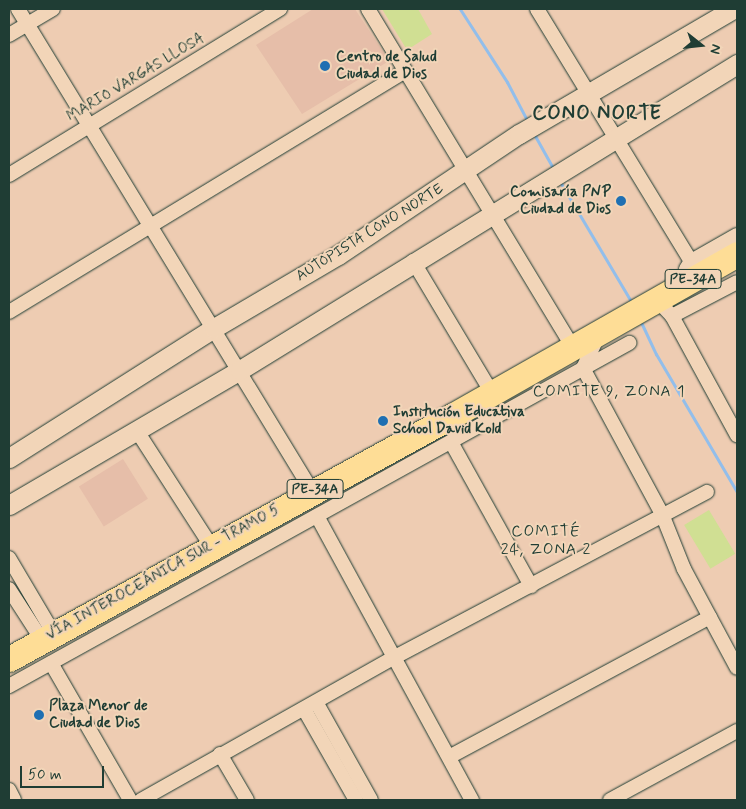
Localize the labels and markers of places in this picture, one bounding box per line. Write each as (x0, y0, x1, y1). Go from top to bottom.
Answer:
place label: Centro de Salud Ciudad de Dios (336, 48, 436, 83)
marker: Centro de Salud Ciudad de Dios (318, 59, 332, 73)
place label: Comisaría PNP Ciudad de Dios (510, 183, 611, 218)
marker: Comisaría PNP Ciudad de Dios (615, 195, 627, 207)
place label: Institución Educativa School David Kold (393, 403, 525, 438)
marker: Institución Educativa School David Kold (377, 415, 389, 427)
place label: Plaza Menor de Ciudad de Dios (49, 697, 148, 732)
marker: Plaza Menor de Ciudad de Dios (33, 709, 45, 721)

